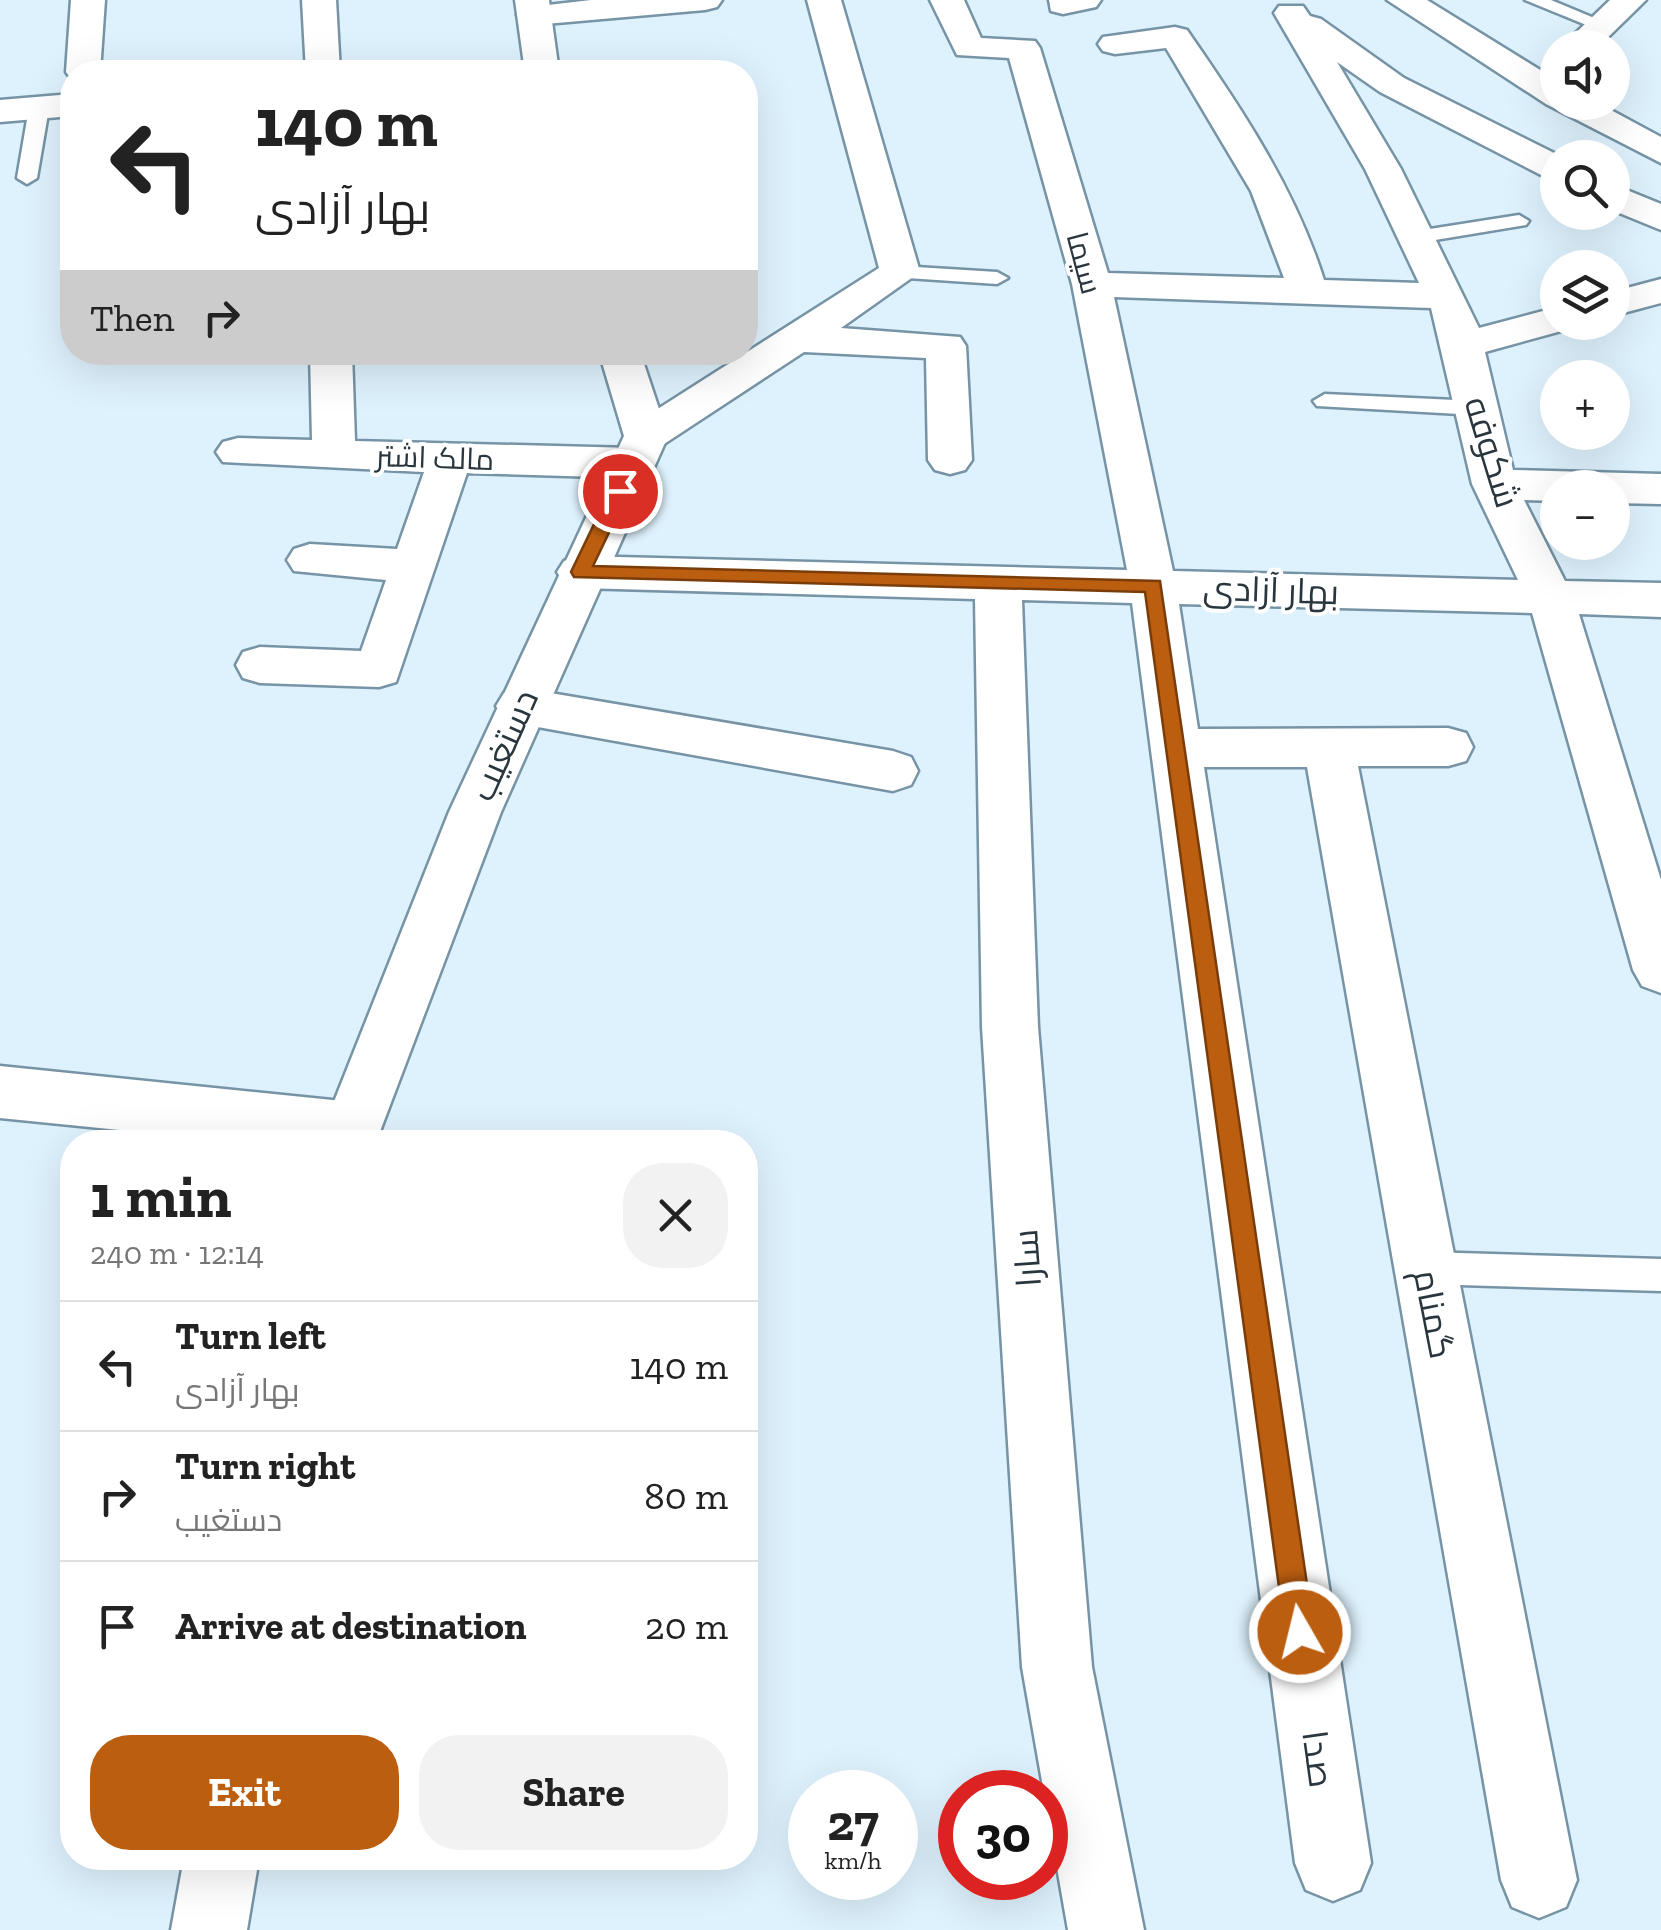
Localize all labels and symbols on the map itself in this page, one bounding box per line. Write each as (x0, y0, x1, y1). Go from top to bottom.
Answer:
street label: سیما (1058, 228, 1110, 298)
street label: شکوفه (1455, 392, 1529, 512)
street label: مالک اشتر (373, 438, 495, 478)
pin (578, 449, 663, 534)
street label: بهار آزادی (1202, 567, 1340, 613)
street label: دستغیب (461, 683, 547, 807)
street label: سارا (1004, 1228, 1050, 1288)
street label: گمنام (1402, 1266, 1463, 1363)
position arrow (1248, 1580, 1352, 1684)
street label: صدا (1293, 1728, 1343, 1790)
speed limit sign: 30 (938, 1770, 1068, 1900)

